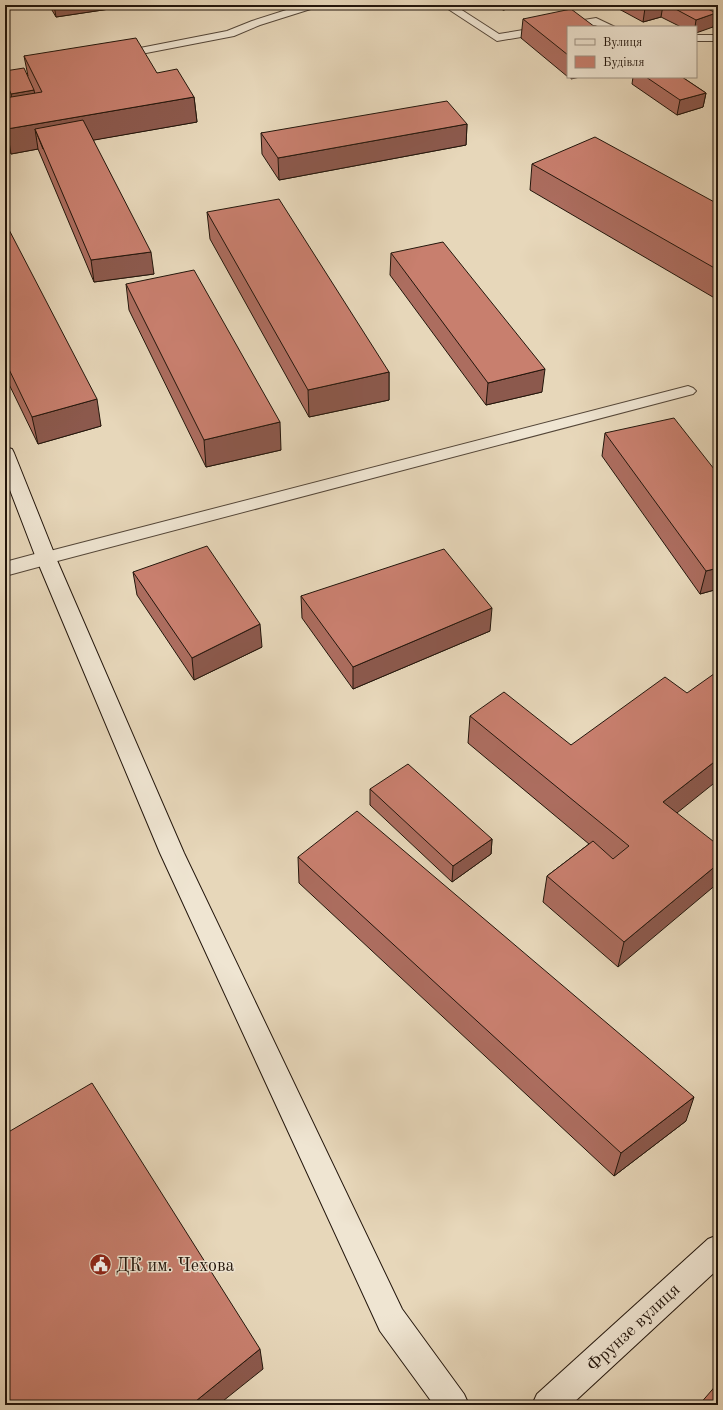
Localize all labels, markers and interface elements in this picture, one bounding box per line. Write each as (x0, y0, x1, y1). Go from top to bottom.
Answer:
legend (567, 26, 697, 78)
text: Вулиця (603, 37, 642, 49)
text: Будівля (603, 56, 645, 69)
public building icon: ДК им. Чехова (88, 1252, 114, 1278)
place label: ДК им. Чехова (116, 1257, 235, 1275)
street label: Фрунзе вулиця (584, 1280, 684, 1375)

